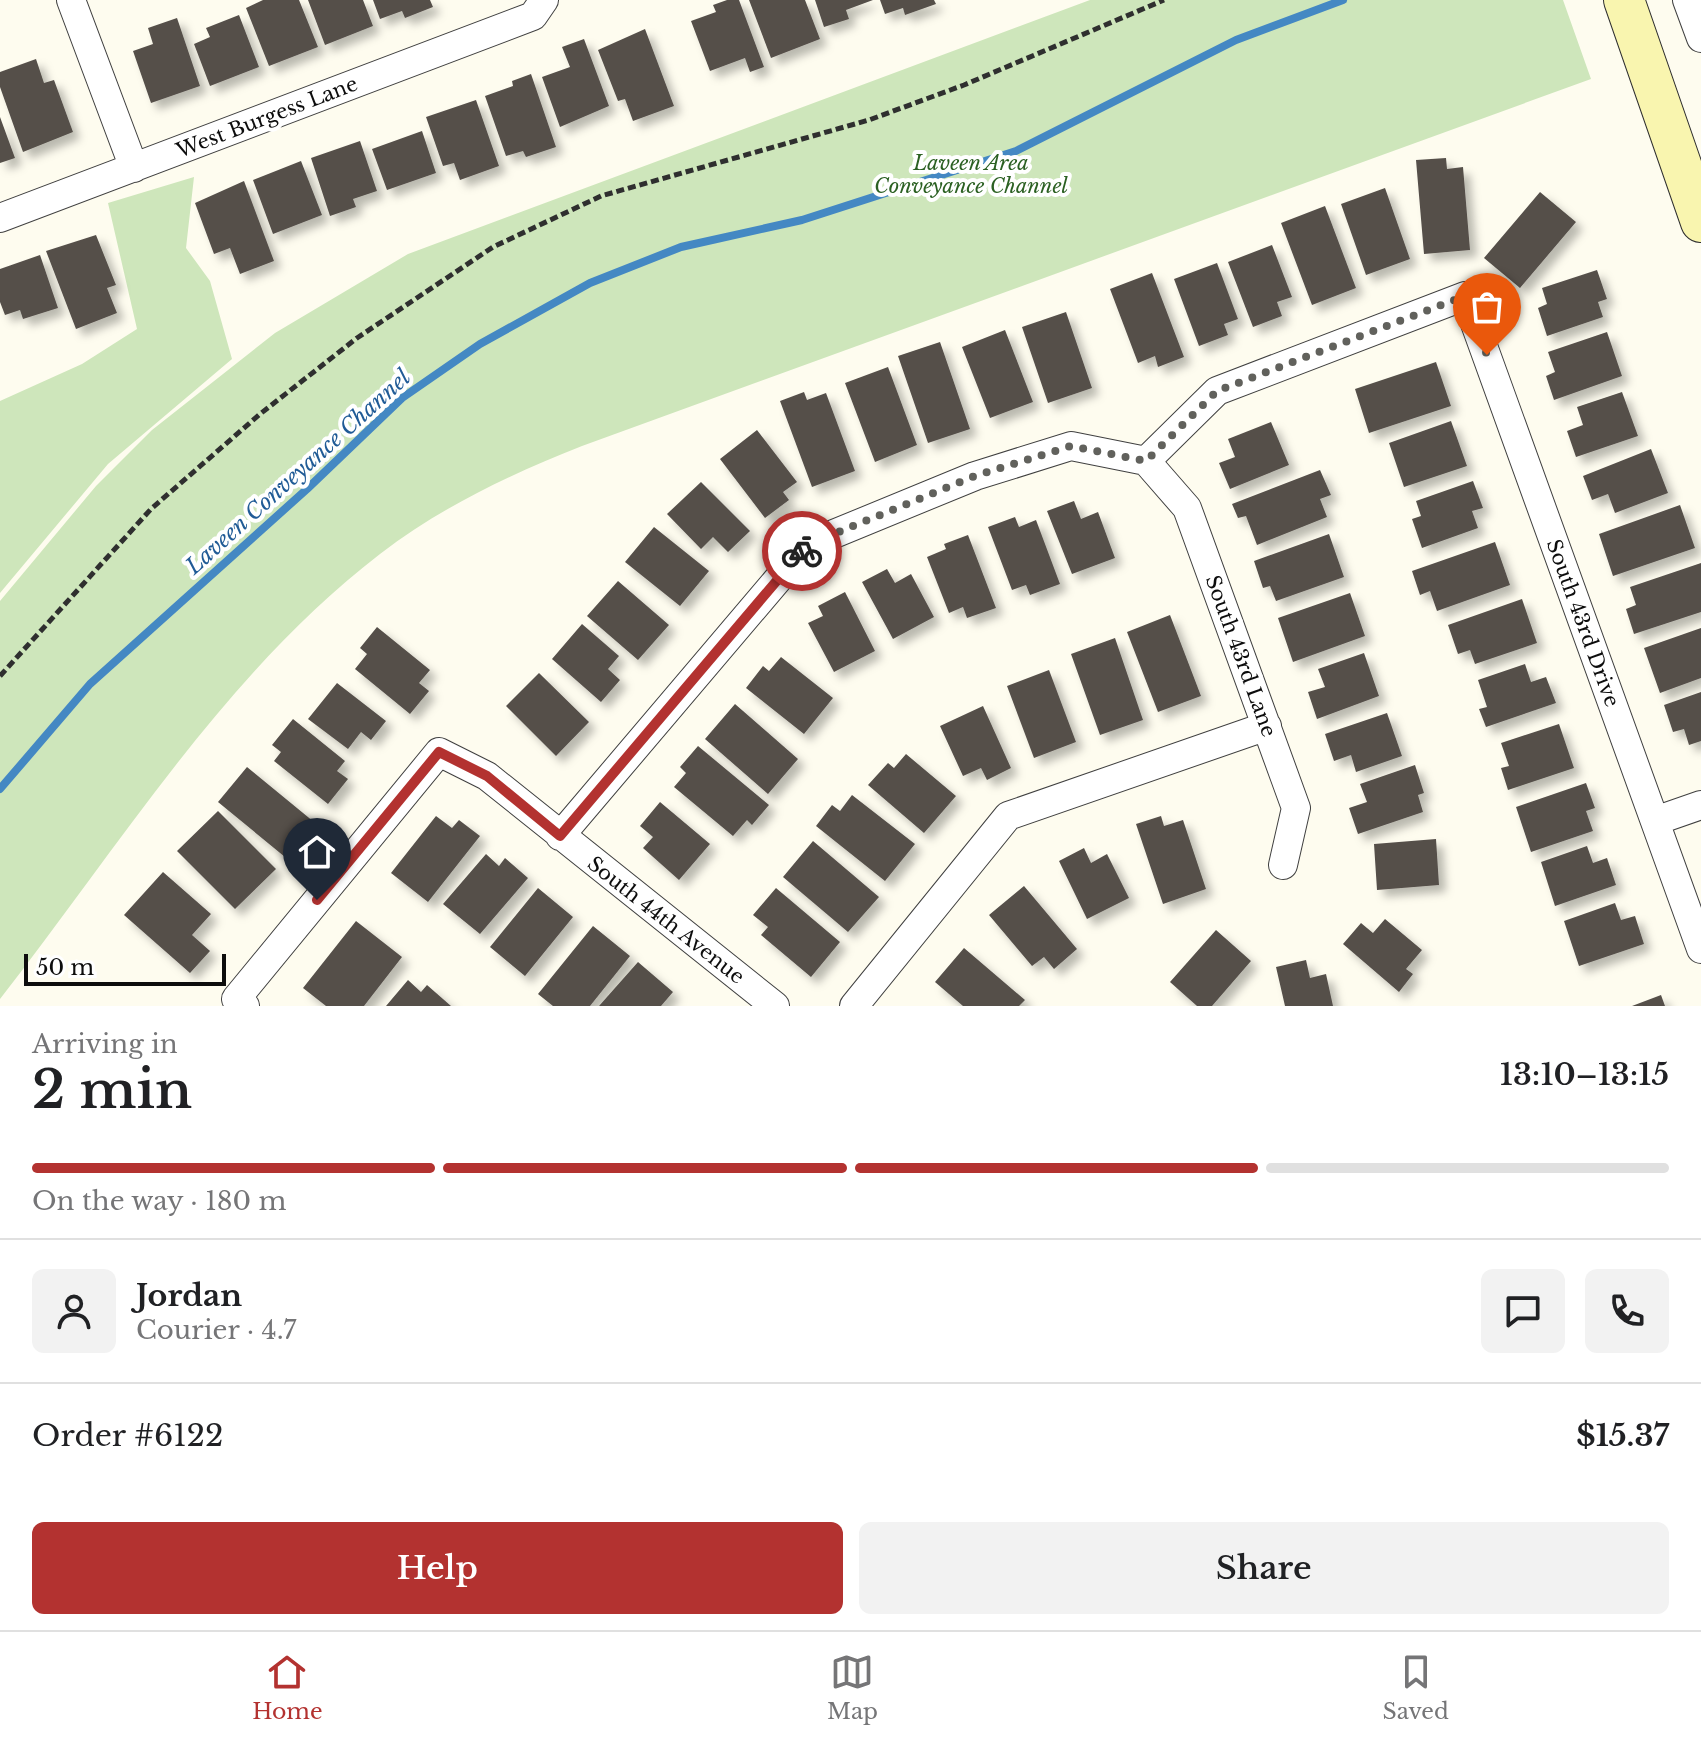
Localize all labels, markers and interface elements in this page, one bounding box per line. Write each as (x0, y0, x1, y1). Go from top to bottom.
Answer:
street label: West Burgess Lane (172, 71, 361, 163)
park label: Laveen Area Conveyance Channel (874, 151, 1069, 198)
pin (1453, 273, 1521, 355)
icon: bag (1465, 285, 1509, 329)
water label: Laveen Conveyance Channel (179, 364, 416, 581)
courier (762, 511, 842, 591)
icon: bike (780, 529, 824, 573)
street label: South 43rd Drive (1542, 536, 1624, 710)
street label: South 43rd Lane (1201, 572, 1281, 740)
pin (283, 818, 351, 900)
icon: home (295, 830, 339, 874)
street label: South 44th Avenue (583, 851, 749, 989)
scale bar (24, 950, 226, 986)
text: 50 m (36, 954, 94, 981)
text: Arriving in (32, 1028, 178, 1060)
text: 13:10–13:15 (1500, 1056, 1669, 1093)
text: 2 min (32, 1058, 192, 1122)
text: On the way · 180 m (32, 1185, 287, 1217)
button: person (32, 1269, 116, 1353)
button: chat (1481, 1269, 1565, 1353)
button: phone (1585, 1269, 1669, 1353)
text: Jordan (136, 1277, 242, 1314)
text: Courier · 4.7 (136, 1314, 296, 1346)
text: Order #6122 (32, 1417, 224, 1454)
text: $15.37 (1576, 1417, 1669, 1454)
button: Help (32, 1522, 843, 1614)
button: Share (859, 1522, 1669, 1614)
tab: Home (252, 1650, 323, 1725)
tab: Map (827, 1650, 878, 1725)
tab: Saved (1382, 1650, 1449, 1725)

